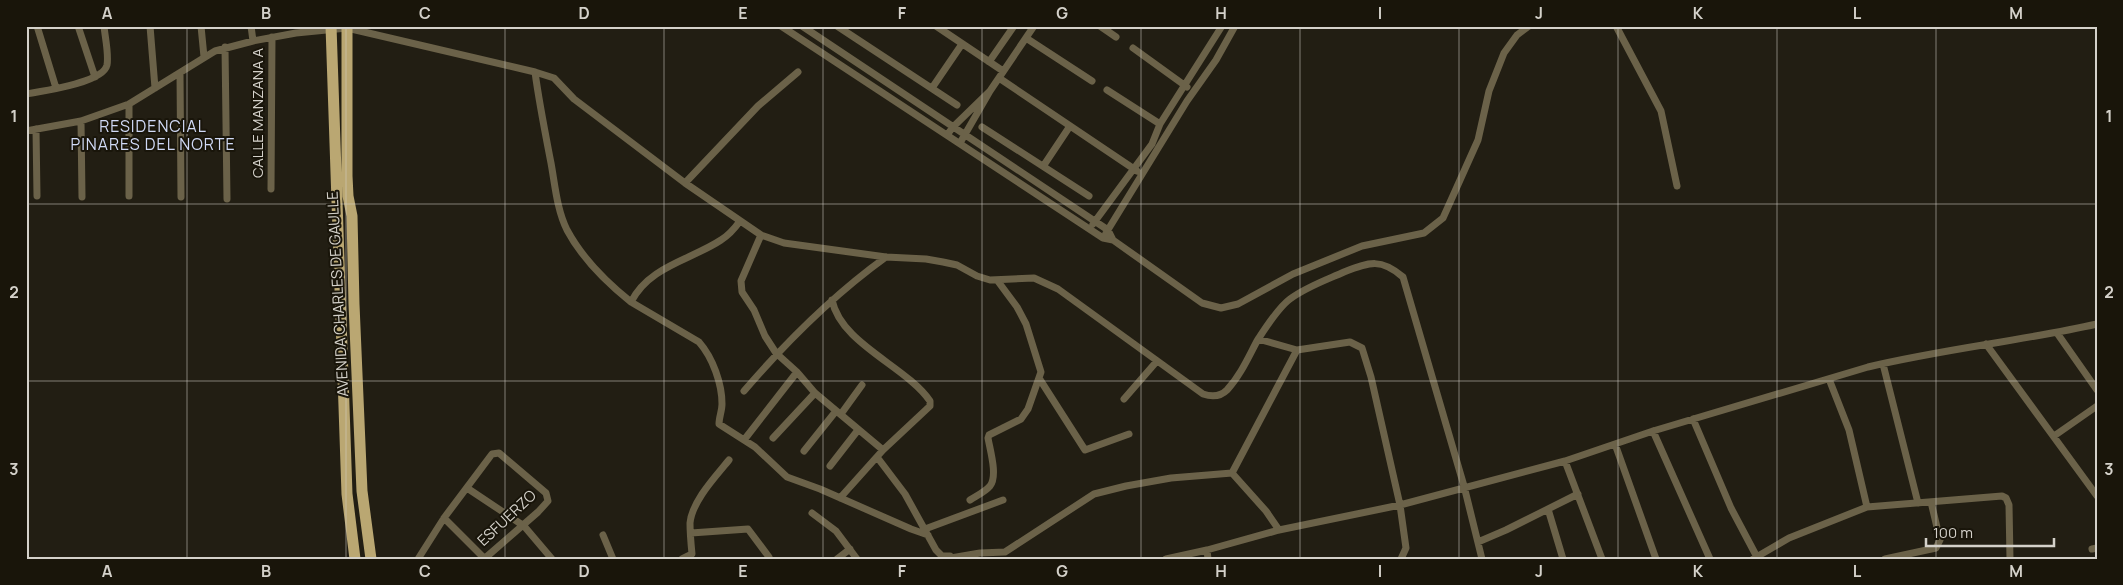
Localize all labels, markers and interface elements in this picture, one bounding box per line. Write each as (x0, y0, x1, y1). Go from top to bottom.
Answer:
text: A (102, 2, 113, 24)
text: B (261, 2, 271, 24)
text: C (419, 2, 431, 24)
text: D (578, 2, 590, 24)
text: E (738, 2, 748, 24)
text: F (898, 2, 907, 24)
text: G (1056, 2, 1068, 24)
text: H (1215, 2, 1227, 24)
text: I (1378, 2, 1382, 24)
text: J (1535, 2, 1543, 24)
text: K (1693, 2, 1704, 24)
text: L (1853, 2, 1862, 24)
text: M (2009, 2, 2023, 24)
street label: CALLE MANZANA A (247, 47, 268, 178)
text: 1 (10, 105, 18, 127)
text: 1 (2105, 105, 2113, 127)
district label: RESIDENCIAL PINARES DEL NORTE (70, 115, 236, 155)
street label: AVENIDA CHARLES DE GAULLE (322, 191, 353, 397)
text: 2 (9, 281, 19, 303)
text: 2 (2104, 281, 2114, 303)
text: 3 (9, 458, 19, 480)
text: 3 (2104, 458, 2114, 480)
street label: ESFUERZO (473, 485, 541, 550)
scale bar (1926, 515, 2053, 547)
text: 100 m (1933, 522, 1973, 543)
text: A (102, 560, 113, 582)
text: B (261, 560, 271, 582)
text: C (419, 560, 431, 582)
text: D (578, 560, 590, 582)
text: E (738, 560, 748, 582)
text: F (898, 560, 907, 582)
text: G (1056, 560, 1068, 582)
text: H (1215, 560, 1227, 582)
text: I (1378, 560, 1382, 582)
text: J (1535, 560, 1543, 582)
text: K (1693, 560, 1704, 582)
text: L (1853, 560, 1862, 582)
text: M (2009, 560, 2023, 582)

